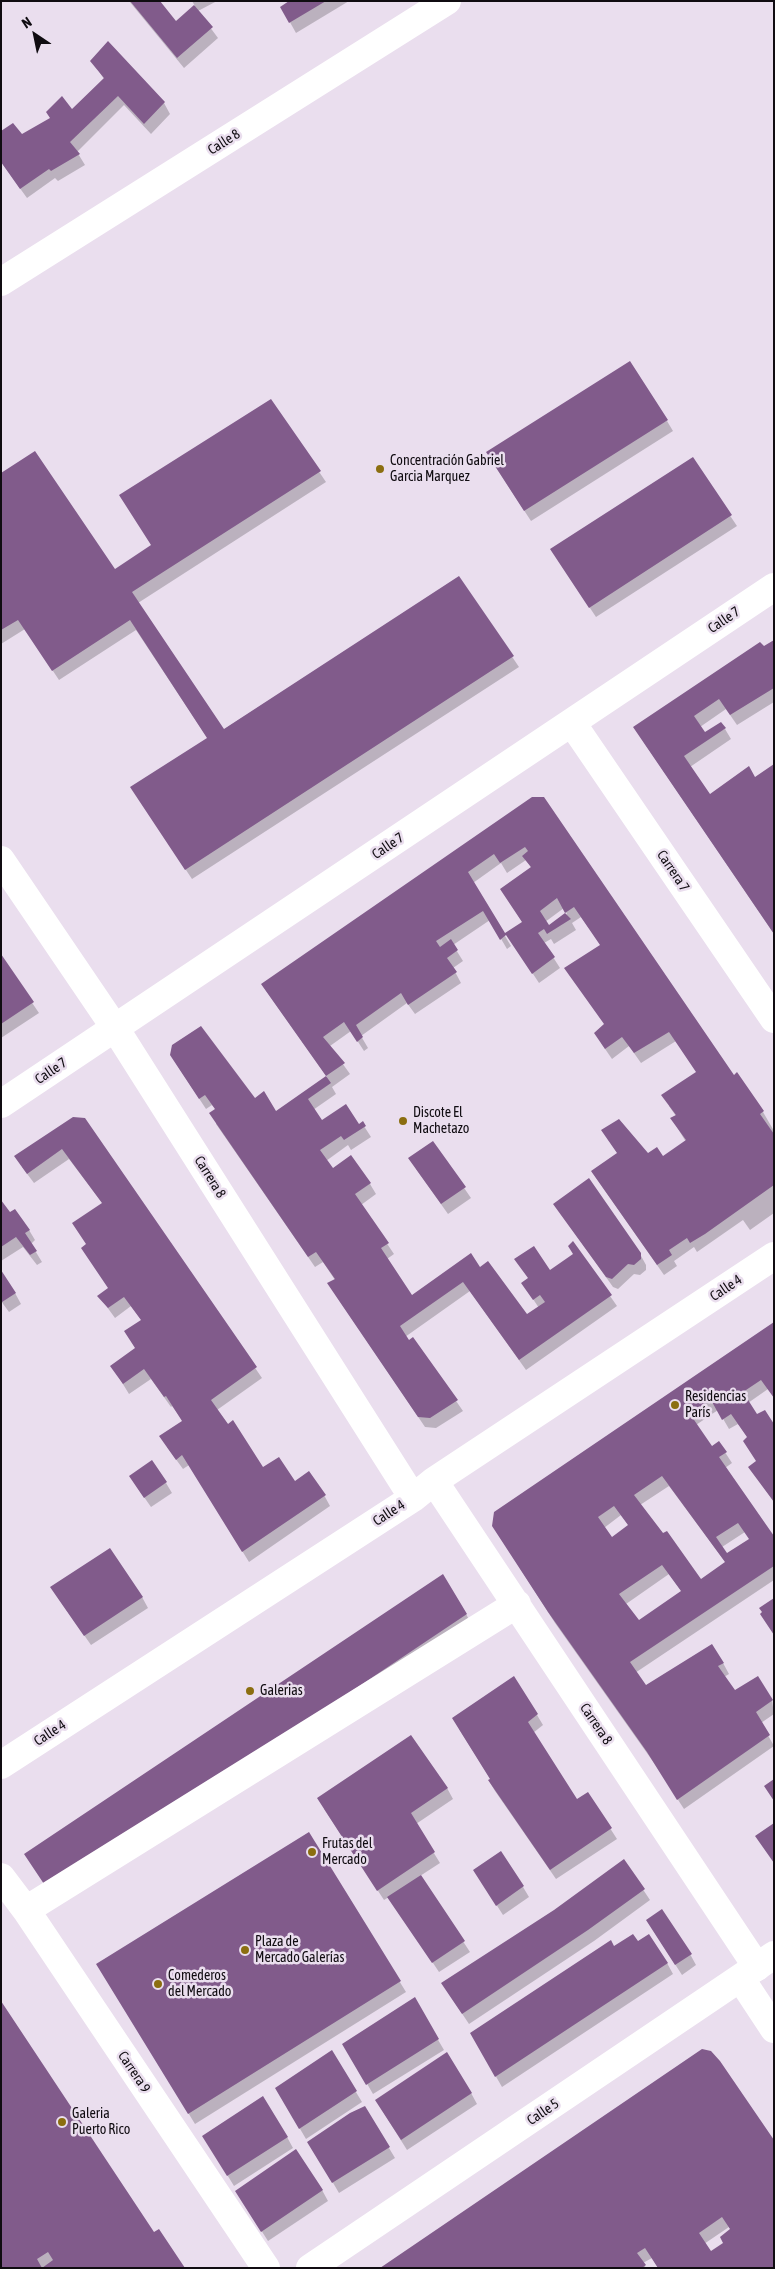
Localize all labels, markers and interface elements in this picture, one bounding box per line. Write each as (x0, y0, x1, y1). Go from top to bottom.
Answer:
north arrow (10, 10, 60, 60)
text: N (19, 14, 35, 32)
street label: Calle 8 (205, 126, 243, 158)
place label: Concentración Gabriel Garcia Marquez (390, 453, 504, 486)
marker: Concentración Gabriel Garcia Marquez (374, 463, 386, 475)
street label: Calle 7 (705, 603, 743, 637)
street label: Calle 7 (369, 829, 407, 863)
street label: Carrera 7 (653, 847, 693, 895)
street label: Calle 7 (32, 1054, 70, 1088)
place label: Discote El Machetazo (413, 1105, 469, 1138)
marker: Discote El Machetazo (397, 1115, 409, 1127)
street label: Carrera 8 (191, 1153, 229, 1201)
street label: Calle 4 (707, 1271, 745, 1305)
place label: Residencias París (685, 1389, 746, 1421)
marker: Residencias París (669, 1399, 681, 1411)
street label: Calle 4 (370, 1496, 408, 1530)
place label: Galerias (260, 1683, 303, 1699)
marker: Galerias (244, 1685, 256, 1697)
street label: Carrera 8 (576, 1700, 616, 1748)
street label: Calle 4 (31, 1716, 69, 1750)
place label: Frutas del Mercado (322, 1836, 372, 1868)
marker: Frutas del Mercado (306, 1846, 318, 1858)
place label: Plaza de Mercado Galerías (255, 1934, 344, 1966)
marker: Plaza de Mercado Galerías (239, 1944, 251, 1956)
place label: Comederos del Mercado (168, 1968, 231, 2000)
marker: Comederos del Mercado (152, 1978, 164, 1990)
street label: Carrera 9 (114, 2048, 154, 2096)
street label: Calle 5 (524, 2095, 562, 2129)
place label: Galeria Puerto Rico (72, 2106, 130, 2138)
marker: Galeria Puerto Rico (56, 2116, 68, 2128)

